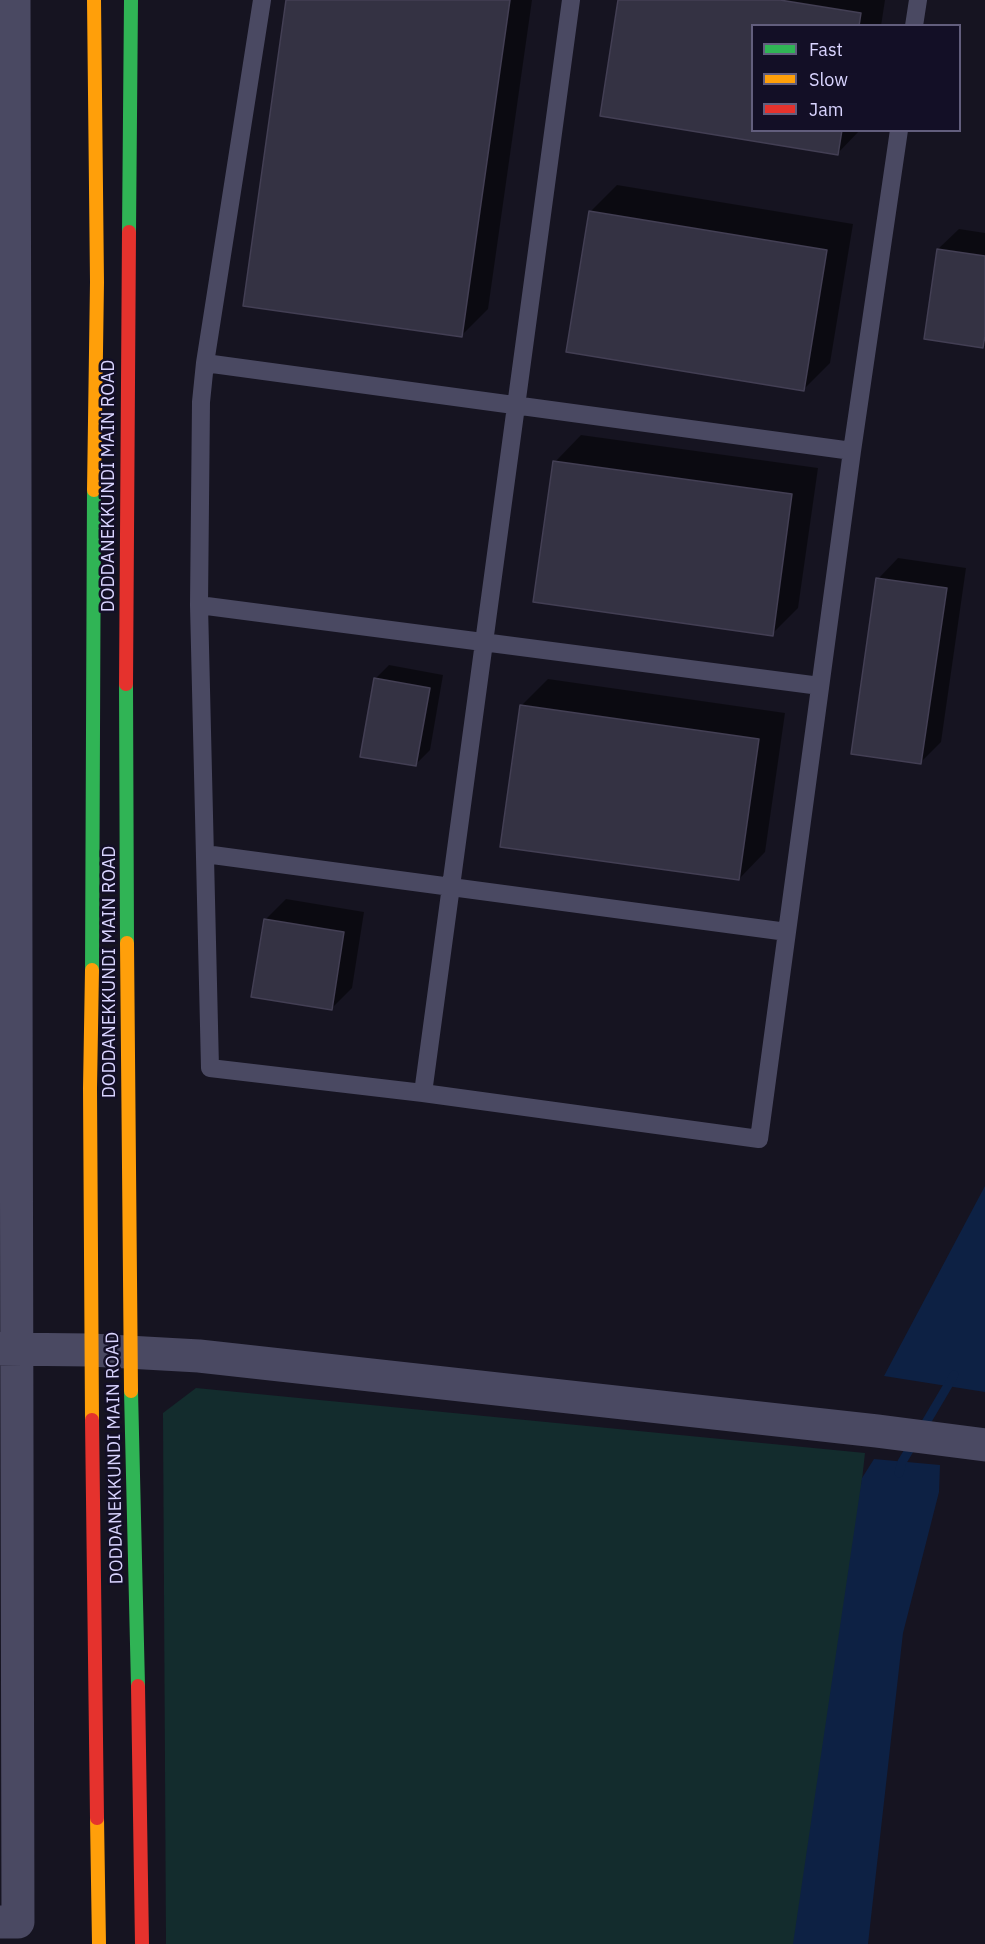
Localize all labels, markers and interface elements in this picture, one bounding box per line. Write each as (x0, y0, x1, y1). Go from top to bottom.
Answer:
legend (751, 24, 961, 132)
text: Fast (809, 38, 843, 61)
text: Slow (809, 68, 848, 91)
text: Jam (809, 98, 844, 121)
street label: DODDANEKKUNDI MAIN ROAD (98, 360, 120, 612)
street label: DODDANEKKUNDI MAIN ROAD (99, 846, 121, 1098)
street label: DODDANEKKUNDI MAIN ROAD (102, 1332, 128, 1584)

